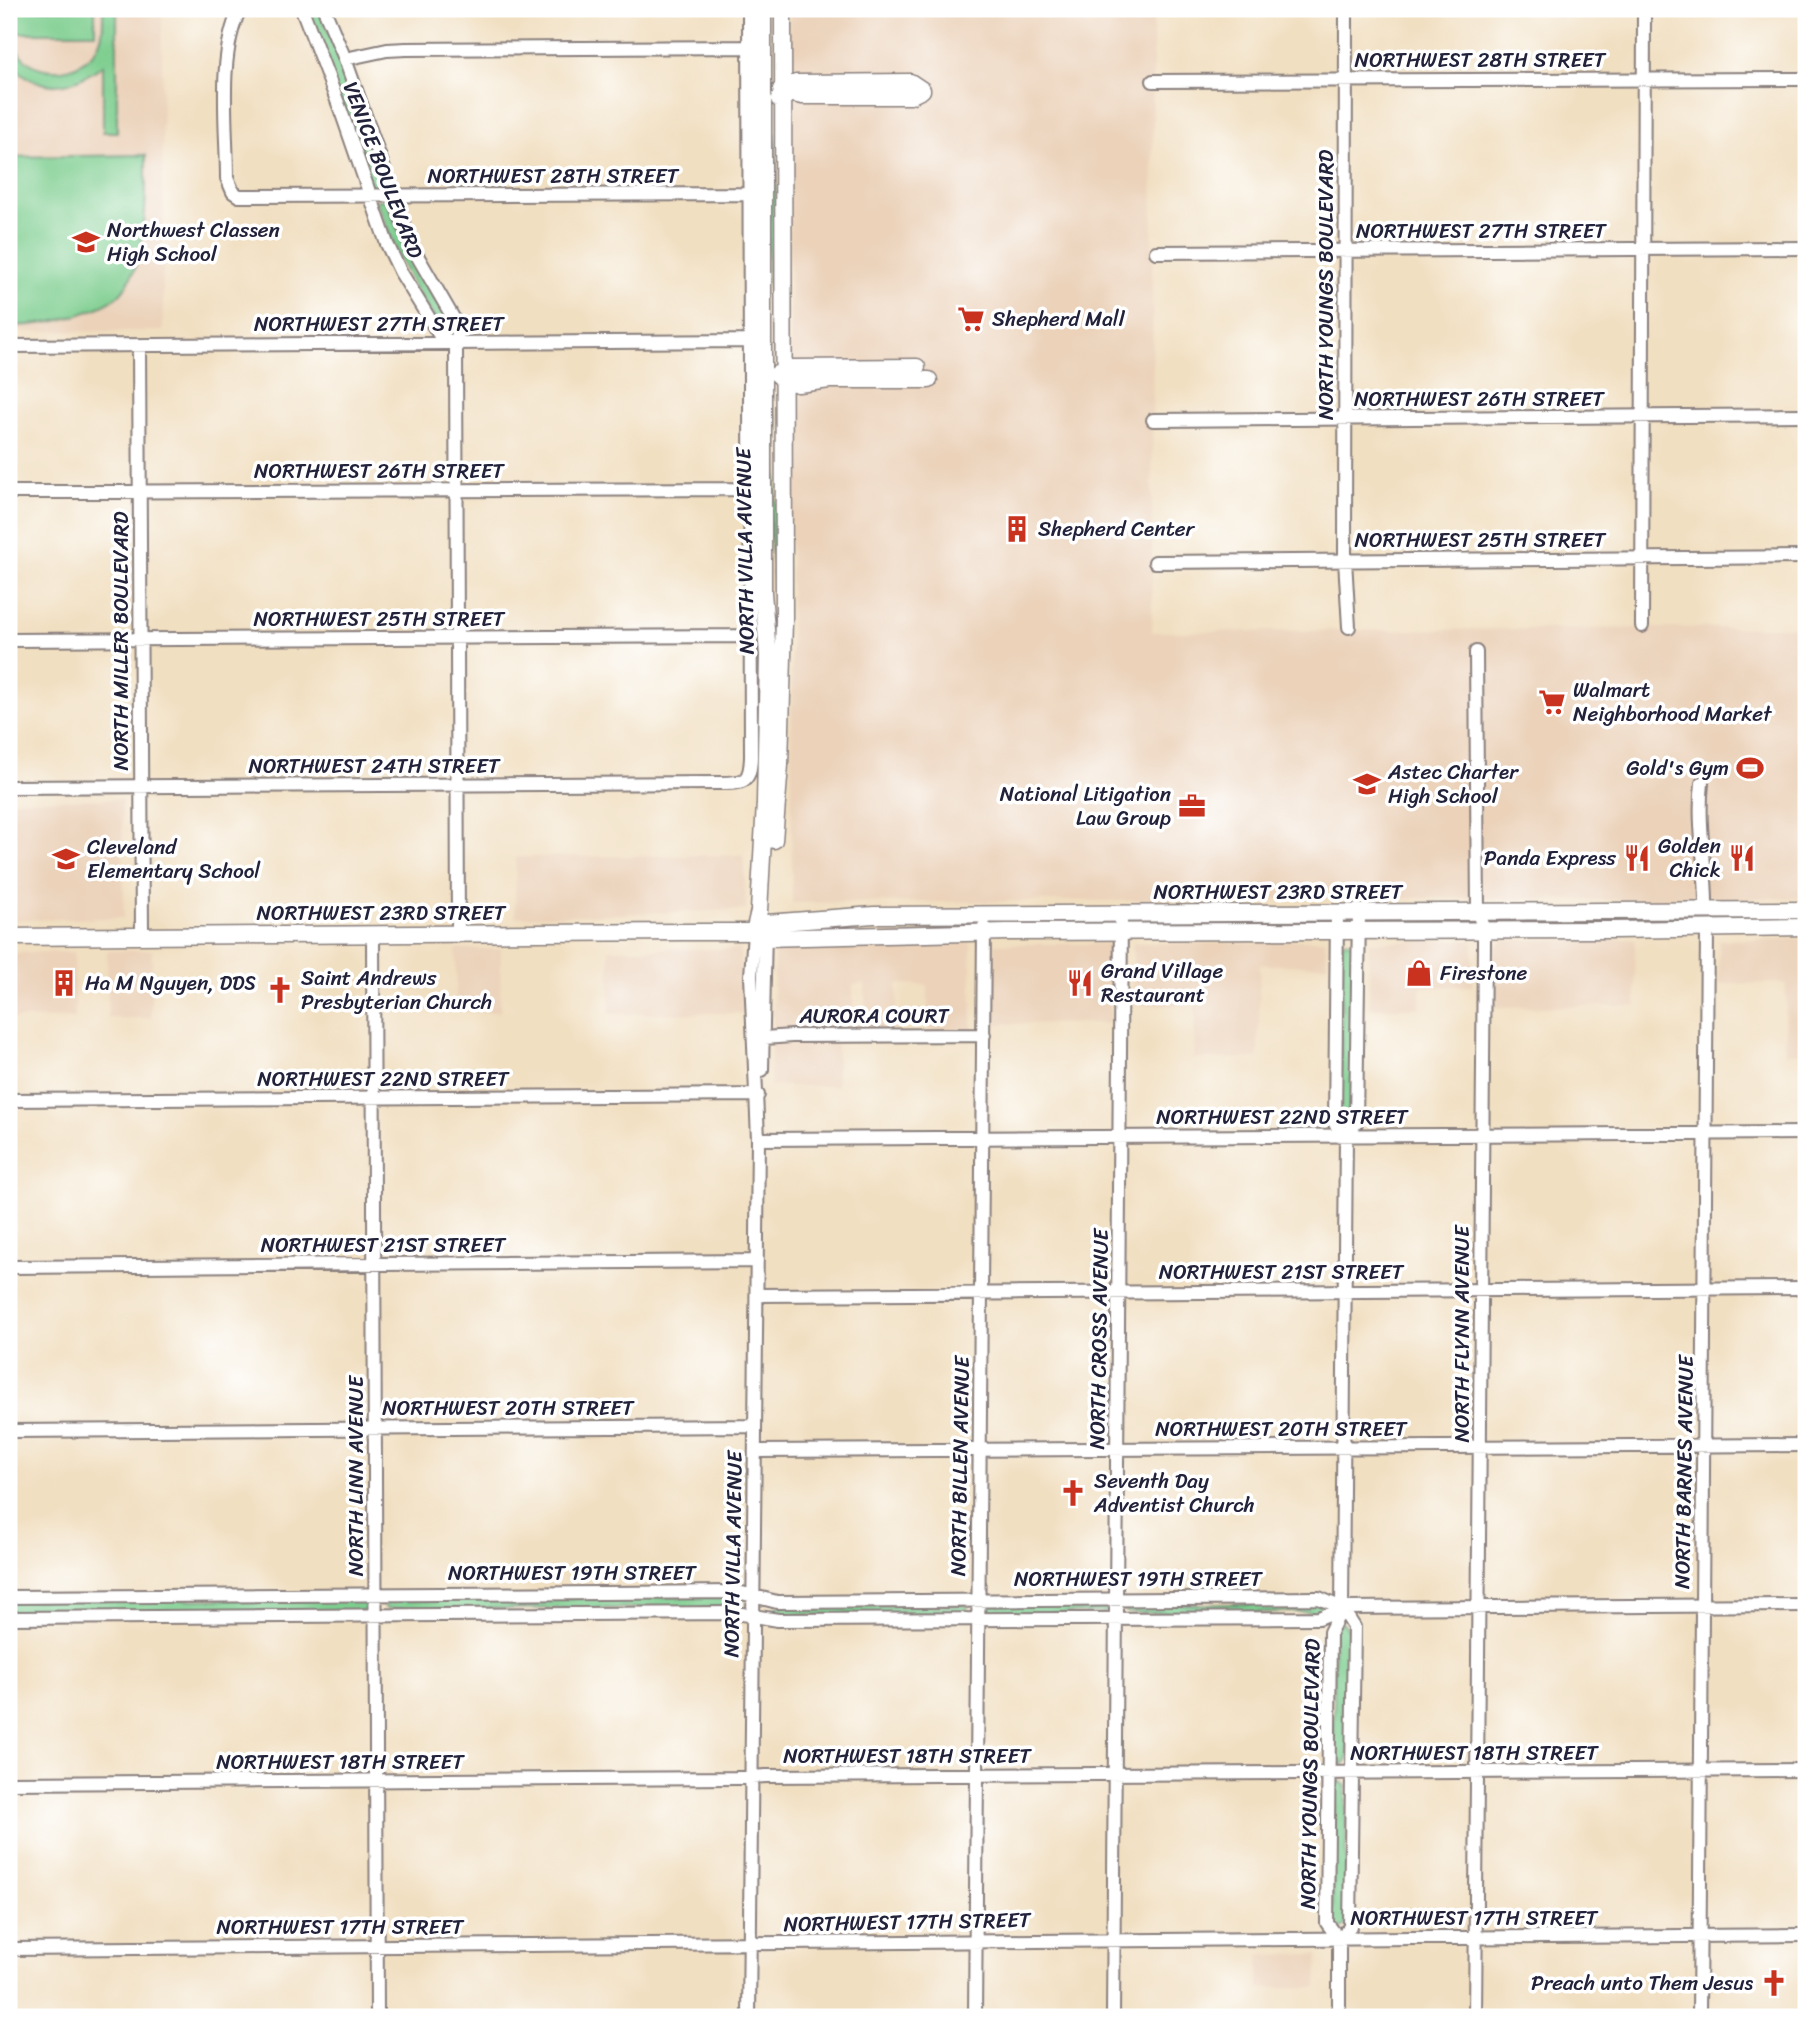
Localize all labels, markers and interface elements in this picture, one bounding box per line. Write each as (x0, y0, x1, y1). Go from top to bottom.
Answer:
street label: NORTHWEST 28TH STREET (1355, 41, 1607, 79)
street label: VENICE BOULEVARD (332, 76, 434, 265)
street label: NORTH YOUNGS BOULEVARD (1307, 149, 1345, 420)
street label: NORTHWEST 28TH STREET (428, 157, 680, 195)
place label: Northwest Classen High School (107, 211, 280, 273)
street label: NORTHWEST 27TH STREET (1356, 212, 1607, 250)
school or university icon: Northwest Classen High School (71, 227, 101, 257)
place label: Shepherd Mall (992, 300, 1126, 338)
supermarket icon: Shepherd Mall (956, 304, 986, 334)
street label: NORTHWEST 27TH STREET (254, 305, 505, 343)
street label: NORTHWEST 26TH STREET (1354, 380, 1605, 418)
street label: NORTH VILLA AVENUE (724, 446, 766, 655)
street label: NORTHWEST 26TH STREET (254, 452, 505, 490)
place label: Shepherd Center (1038, 510, 1196, 548)
street label: NORTH MILLER BOULEVARD (102, 511, 140, 770)
building icon: Shepherd Center (1002, 514, 1032, 544)
street label: NORTHWEST 25TH STREET (1355, 521, 1607, 559)
street label: NORTHWEST 25TH STREET (254, 600, 506, 638)
place label: Walmart Neighborhood Market (1573, 671, 1773, 733)
supermarket icon: Walmart Neighborhood Market (1537, 687, 1567, 717)
street label: NORTHWEST 24TH STREET (248, 747, 501, 785)
place label: Gold's Gym (1626, 749, 1729, 787)
place label: Astec Charter High School (1387, 753, 1519, 815)
sports icon: Gold's Gym (1735, 753, 1765, 783)
school or university icon: Astec Charter High School (1352, 769, 1382, 799)
place label: National Litigation Law Group (1000, 775, 1171, 837)
office icon: National Litigation Law Group (1177, 791, 1207, 821)
place label: Golden Chick (1658, 827, 1721, 889)
place label: Cleveland Elementary School (87, 828, 261, 890)
place label: Panda Express (1484, 839, 1616, 877)
restaurant icon: Panda Express (1622, 843, 1652, 873)
restaurant icon: Golden Chick (1727, 843, 1757, 873)
school or university icon: Cleveland Elementary School (51, 844, 81, 874)
street label: NORTHWEST 23RD STREET (1154, 873, 1404, 911)
street label: NORTHWEST 23RD STREET (257, 894, 507, 932)
place label: Grand Village Restaurant (1101, 952, 1223, 1014)
place label: Firestone (1440, 954, 1527, 992)
shop icon: Firestone (1404, 958, 1434, 988)
place label: Saint Andrews Presbyterian Church (301, 959, 492, 1021)
place label: Ha M Nguyen, DDS (85, 964, 256, 1002)
building icon: Ha M Nguyen, DDS (49, 968, 79, 998)
restaurant icon: Grand Village Restaurant (1065, 968, 1095, 998)
church icon: Saint Andrews Presbyterian Church (265, 975, 295, 1005)
street label: AURORA COURT (798, 997, 950, 1035)
street label: NORTHWEST 22ND STREET (257, 1060, 510, 1098)
street label: NORTHWEST 22ND STREET (1156, 1098, 1409, 1136)
street label: NORTH FLYNN AVENUE (1443, 1224, 1481, 1443)
street label: NORTHWEST 21ST STREET (261, 1226, 507, 1264)
street label: NORTH CROSS AVENUE (1078, 1227, 1120, 1450)
street label: NORTHWEST 21ST STREET (1159, 1253, 1405, 1291)
street label: NORTH BILLEN AVENUE (939, 1354, 981, 1576)
street label: NORTH BARNES AVENUE (1663, 1354, 1705, 1589)
street label: NORTH LINN AVENUE (337, 1374, 375, 1576)
street label: NORTHWEST 20TH STREET (382, 1389, 635, 1427)
street label: NORTHWEST 20TH STREET (1155, 1410, 1408, 1448)
street label: NORTH VILLA AVENUE (712, 1449, 754, 1658)
place label: Seventh Day Adventist Church (1093, 1462, 1255, 1524)
church icon: Seventh Day Adventist Church (1058, 1478, 1088, 1508)
street label: NORTHWEST 19TH STREET (448, 1554, 697, 1592)
street label: NORTHWEST 19TH STREET (1014, 1560, 1263, 1598)
street label: NORTH YOUNGS BOULEVARD (1289, 1638, 1331, 1909)
street label: NORTHWEST 18TH STREET (1350, 1734, 1599, 1772)
street label: NORTHWEST 18TH STREET (783, 1737, 1032, 1775)
street label: NORTHWEST 18TH STREET (216, 1743, 465, 1781)
street label: NORTHWEST 17TH STREET (1351, 1899, 1599, 1937)
street label: NORTHWEST 17TH STREET (783, 1901, 1032, 1943)
street label: NORTHWEST 17TH STREET (217, 1908, 465, 1946)
place label: Preach unto Them Jesus (1531, 1964, 1753, 2002)
church icon: Preach unto Them Jesus (1759, 1968, 1789, 1998)

